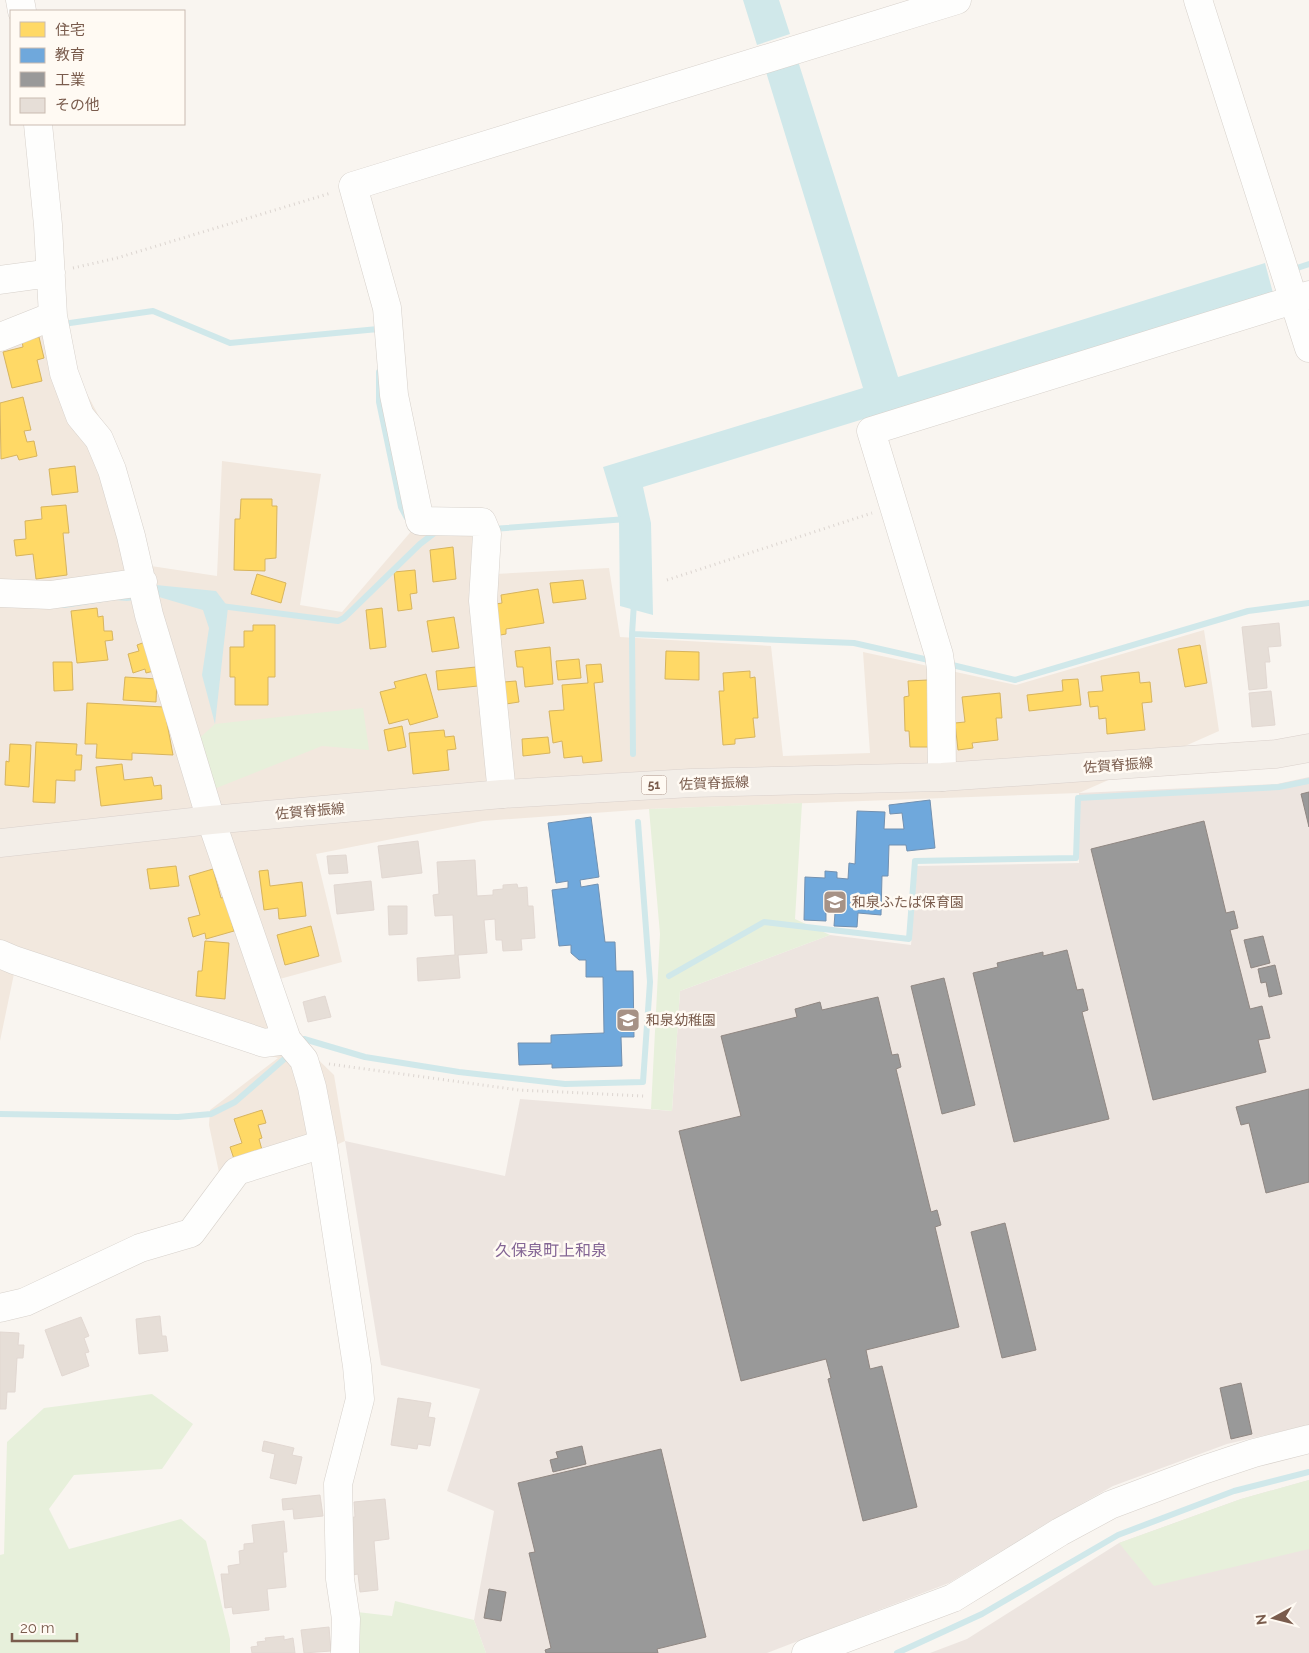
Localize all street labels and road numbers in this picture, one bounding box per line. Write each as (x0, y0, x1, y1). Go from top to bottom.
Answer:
street label: 佐賀脊振線 (1083, 755, 1153, 775)
street label: 佐賀脊振線 (679, 774, 749, 792)
road number: 51 (642, 776, 666, 794)
street label: 佐賀脊振線 (274, 800, 346, 822)

